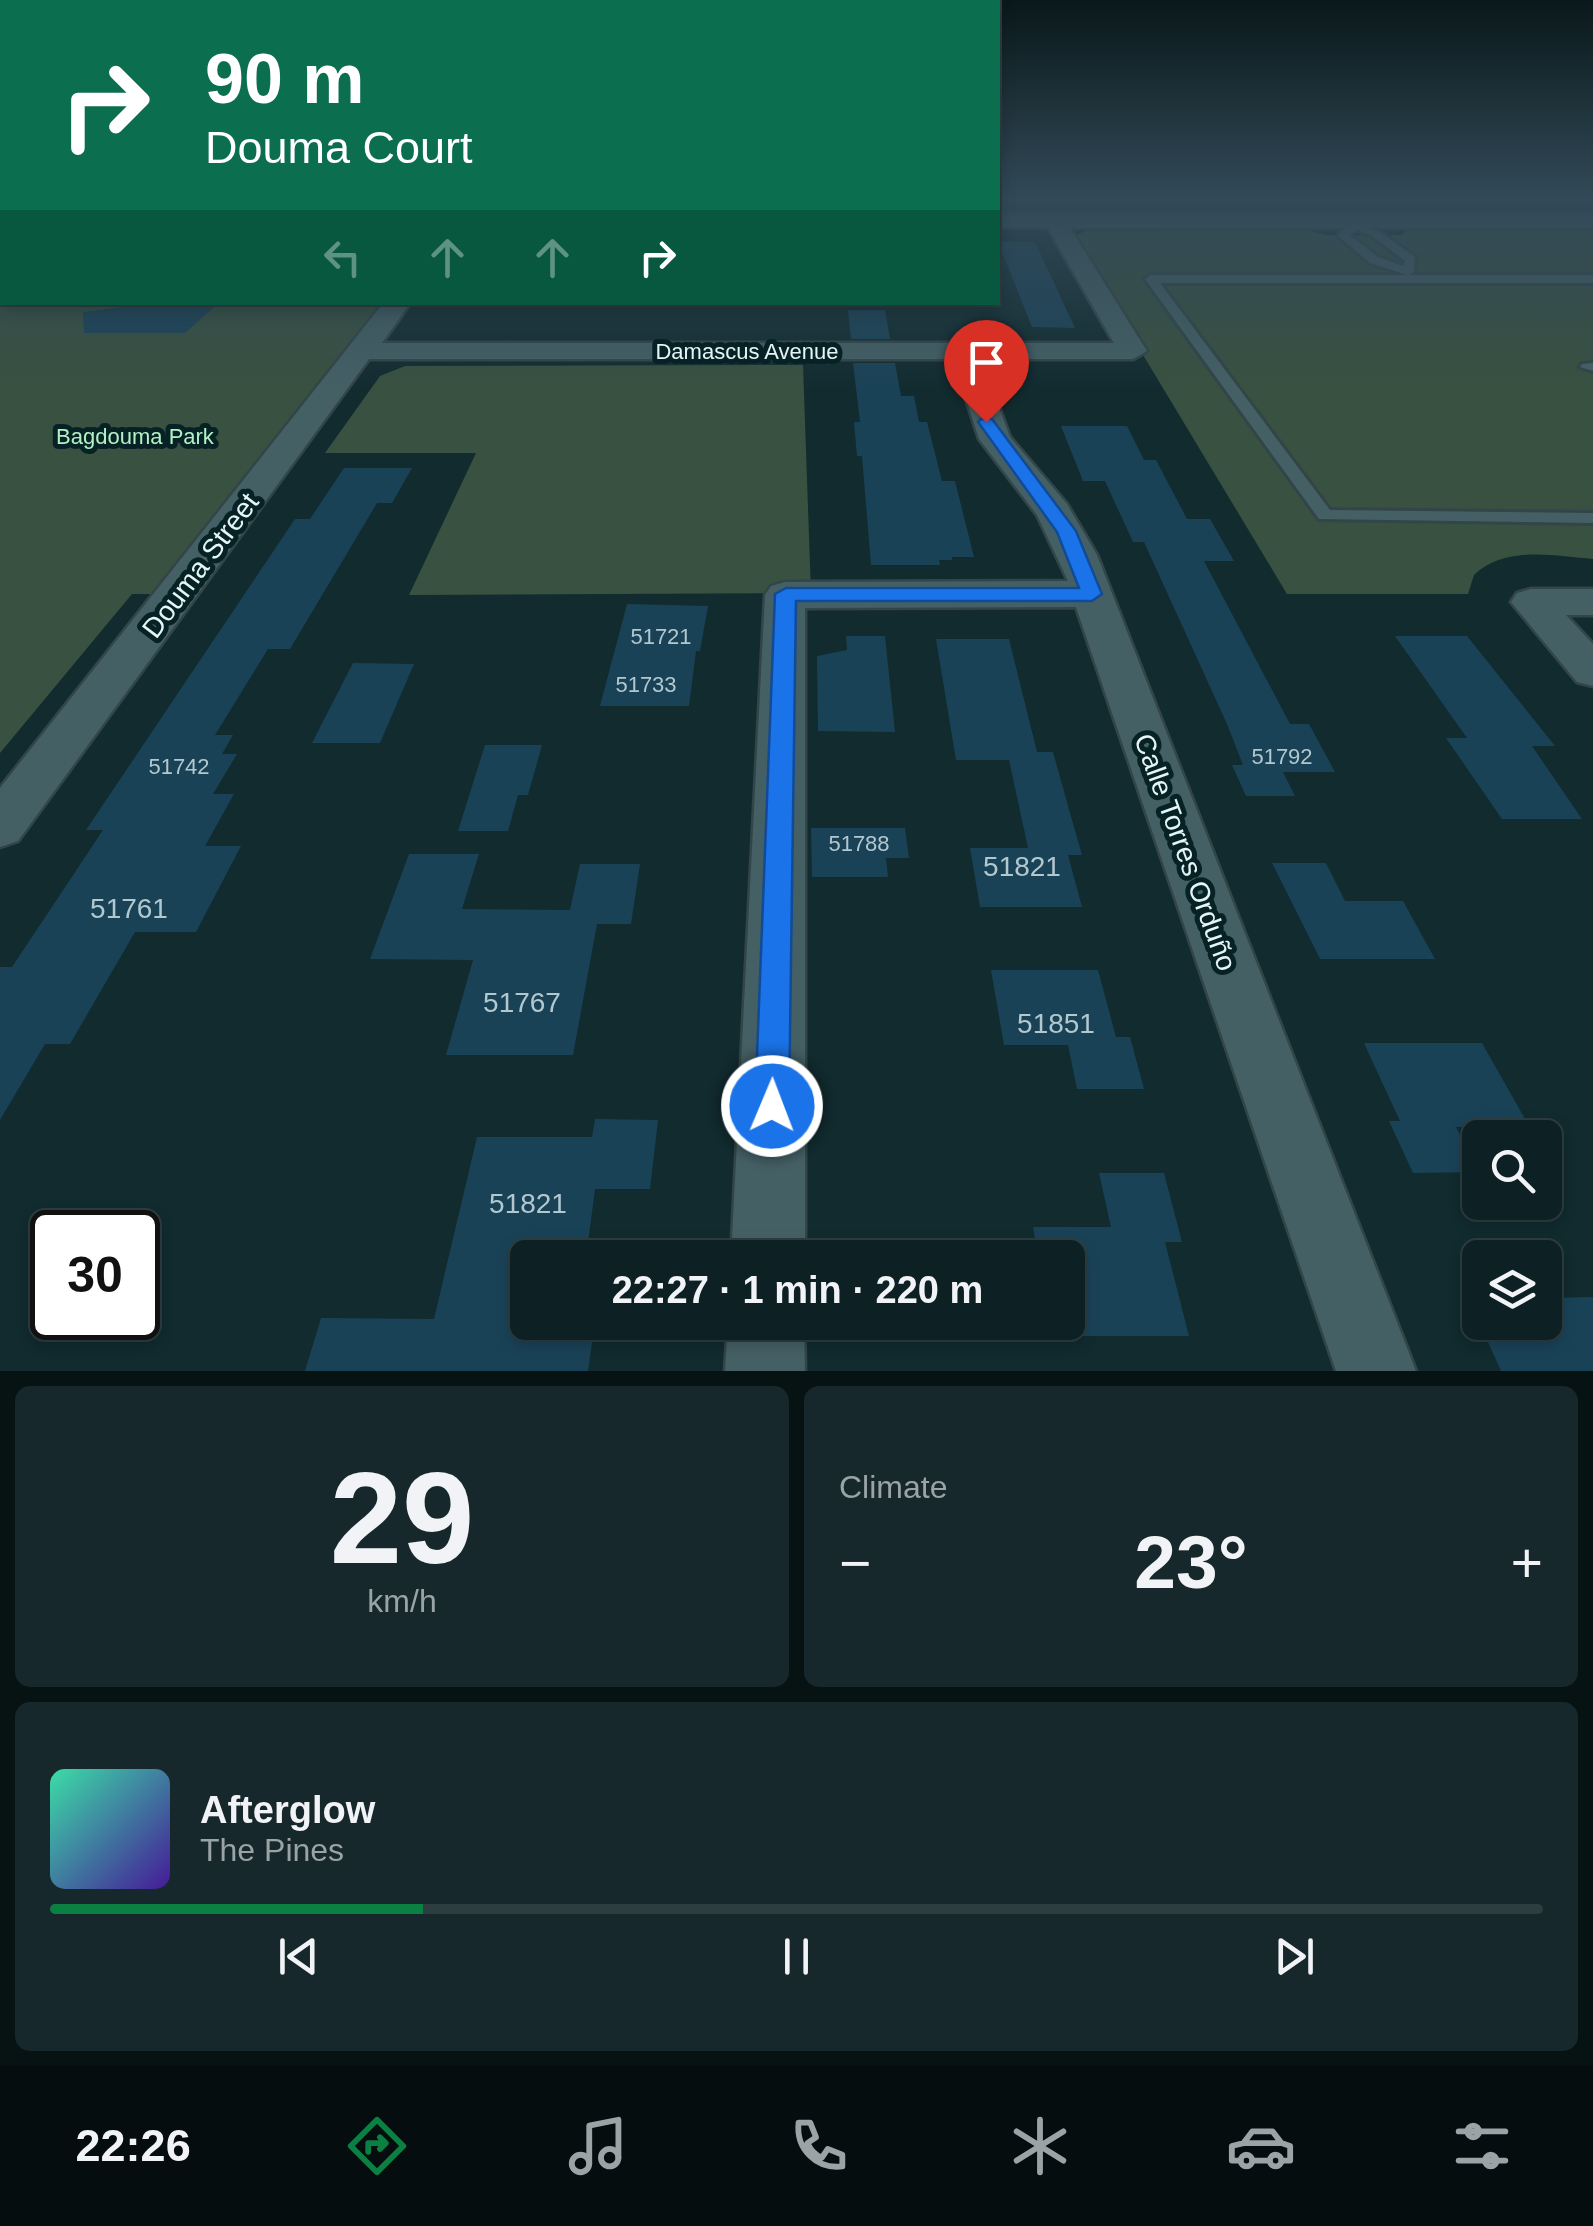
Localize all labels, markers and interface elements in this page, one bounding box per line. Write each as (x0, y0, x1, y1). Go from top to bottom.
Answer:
icon: right (40, 40, 170, 170)
text: 90 m (205, 40, 365, 118)
text: Douma Court (205, 122, 473, 173)
icon: left (315, 230, 370, 285)
icon: ahead (420, 230, 475, 285)
icon: ahead (525, 230, 580, 285)
icon: right (630, 230, 685, 285)
pin (944, 320, 1029, 423)
icon: arrive (959, 335, 1014, 390)
street label: Damascus Avenue (655, 339, 839, 364)
park label: Bagdouma Park (56, 424, 215, 449)
street label: Douma Street (136, 487, 265, 644)
house number: 51721 (630, 624, 692, 649)
house number: 51733 (615, 672, 677, 697)
street label: Calle Torres Orduño (1128, 729, 1243, 975)
house number: 51792 (1251, 744, 1313, 769)
house number: 51742 (148, 754, 210, 779)
house number: 51788 (828, 831, 890, 856)
house number: 51821 (983, 851, 1061, 882)
house number: 51761 (90, 893, 168, 924)
house number: 51767 (483, 987, 561, 1018)
house number: 51851 (1017, 1008, 1095, 1039)
position arrow (720, 1054, 824, 1158)
map controls (1462, 1120, 1562, 1340)
button: search (1462, 1120, 1562, 1220)
house number: 51821 (489, 1188, 567, 1219)
speed limit sign: 30 (30, 1210, 160, 1340)
button: layers (1462, 1240, 1562, 1340)
text: 22:27 · 1 min · 220 m (612, 1269, 983, 1311)
text: 29 (330, 1445, 474, 1591)
text: Climate (839, 1469, 947, 1505)
text: 23° (1134, 1520, 1248, 1604)
text: − (839, 1532, 871, 1594)
text: + (1511, 1532, 1543, 1594)
text: km/h (367, 1583, 437, 1619)
text: Afterglow (200, 1789, 375, 1831)
text: The Pines (200, 1832, 344, 1868)
icon: previous (271, 1929, 326, 1984)
icon: pause (769, 1929, 824, 1984)
icon: next (1267, 1929, 1322, 1984)
icon: directions (342, 2111, 412, 2181)
icon: music (563, 2111, 633, 2181)
icon: phone (784, 2111, 854, 2181)
icon: climate (1005, 2111, 1075, 2181)
icon: car (1226, 2111, 1296, 2181)
icon: filters (1447, 2111, 1517, 2181)
text: 22:26 (76, 2120, 191, 2171)

